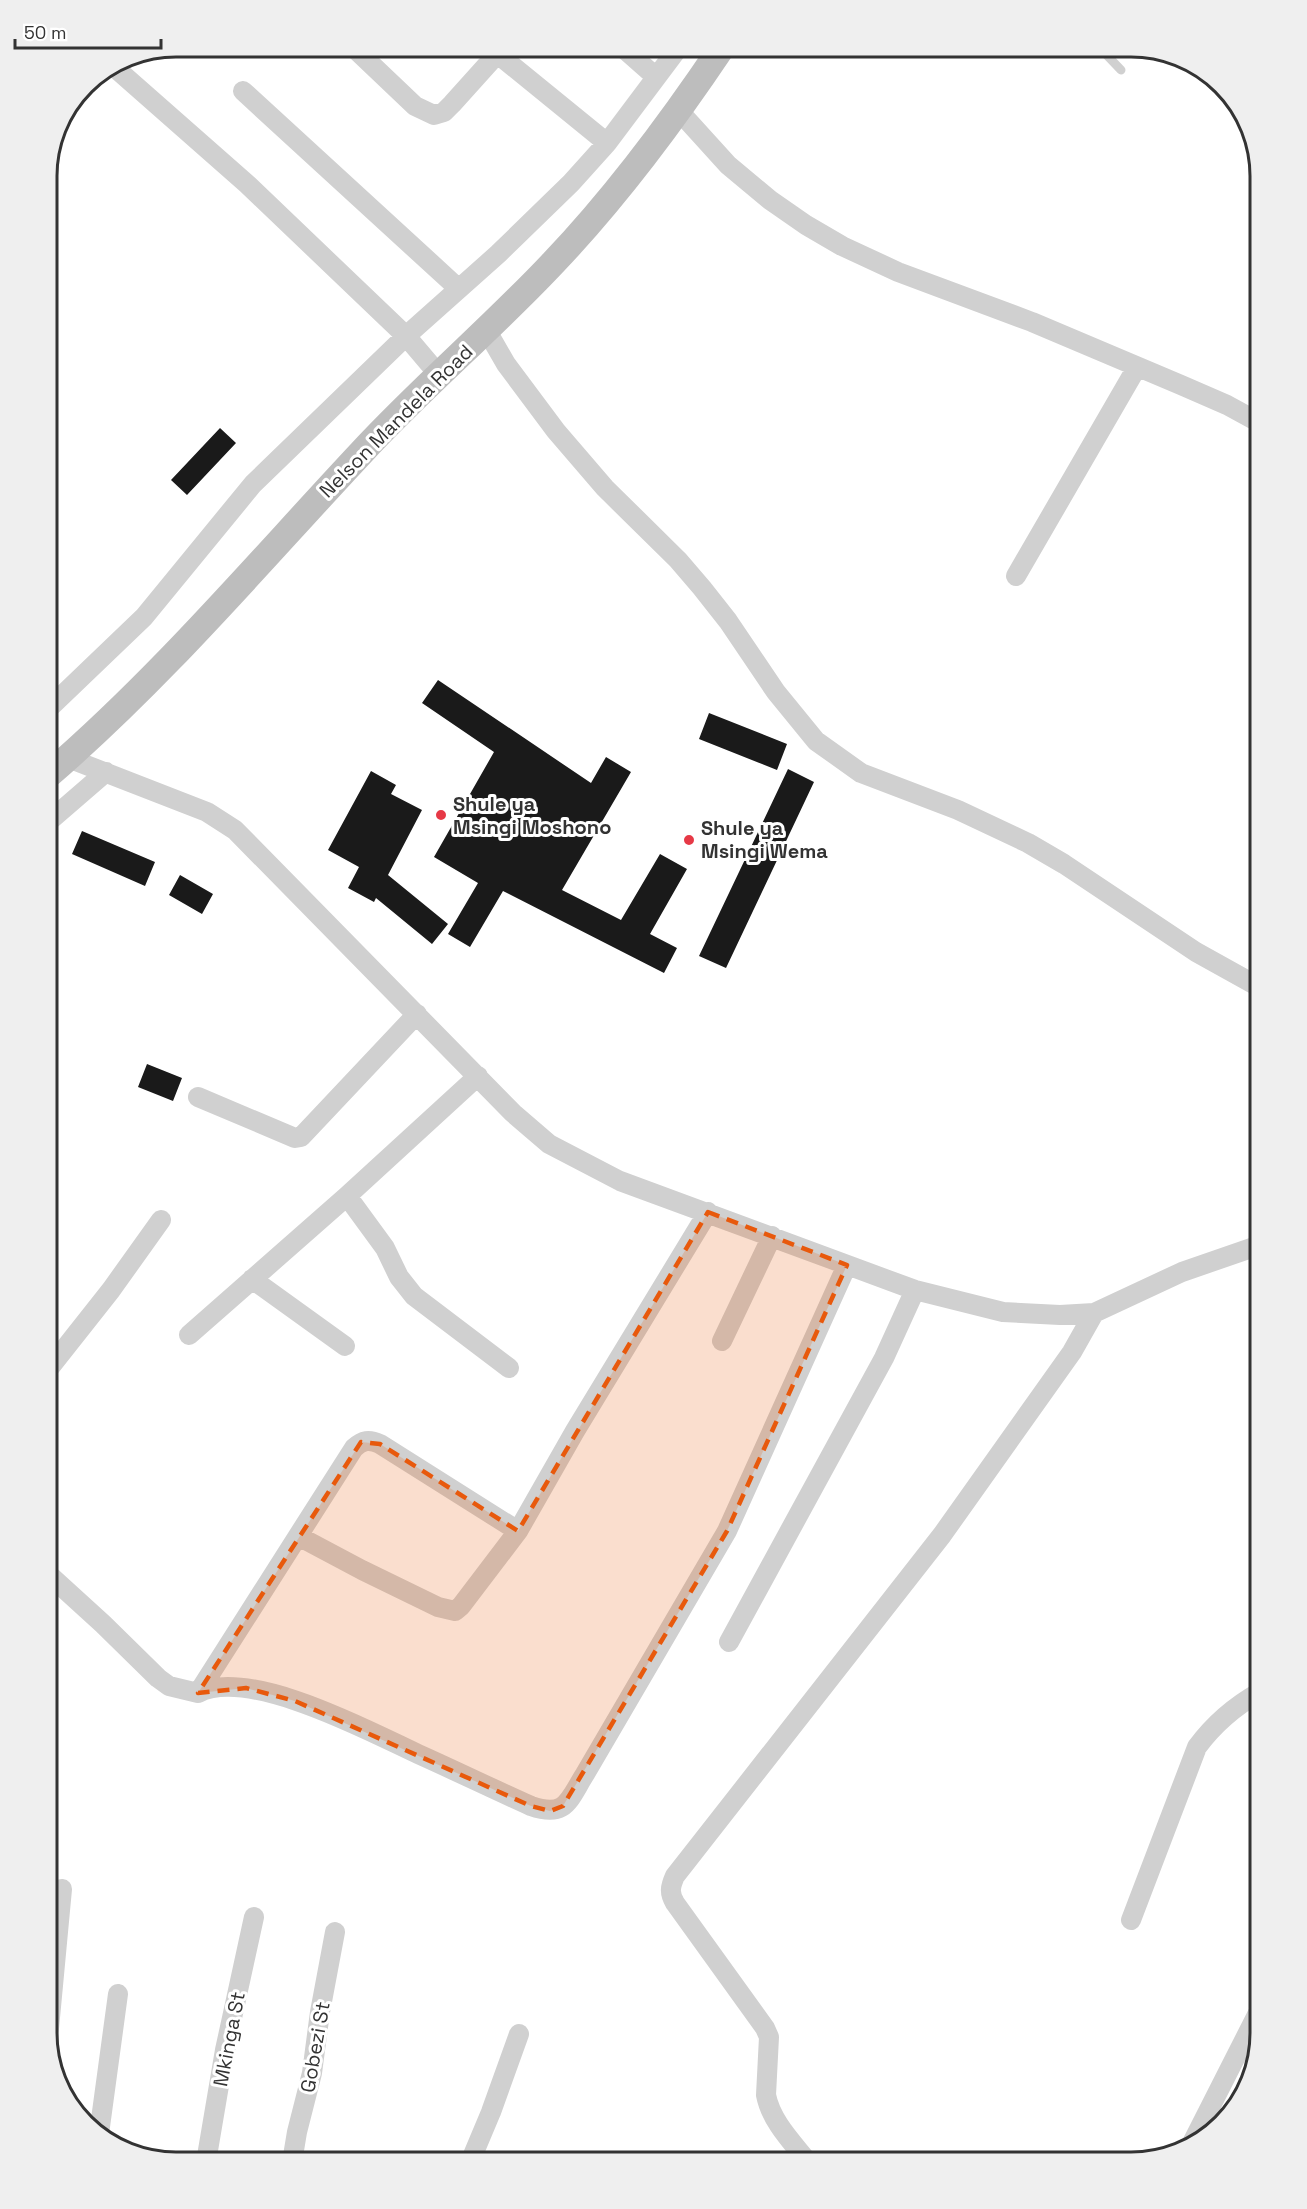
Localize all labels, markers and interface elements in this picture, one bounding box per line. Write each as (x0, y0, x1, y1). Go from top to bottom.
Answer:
scale bar (15, 12, 160, 50)
text: 50 m (24, 21, 66, 44)
street label: Nelson Mandela Road (314, 339, 478, 503)
place label: Shule ya Msingi Moshono (453, 791, 611, 840)
marker: Shule ya Msingi Moshono (434, 808, 448, 822)
place label: Shule ya Msingi Wema (701, 815, 828, 864)
marker: Shule ya Msingi Wema (682, 833, 696, 847)
street label: Mkinga St (207, 1989, 251, 2089)
street label: Gobezi St (294, 2000, 336, 2094)

